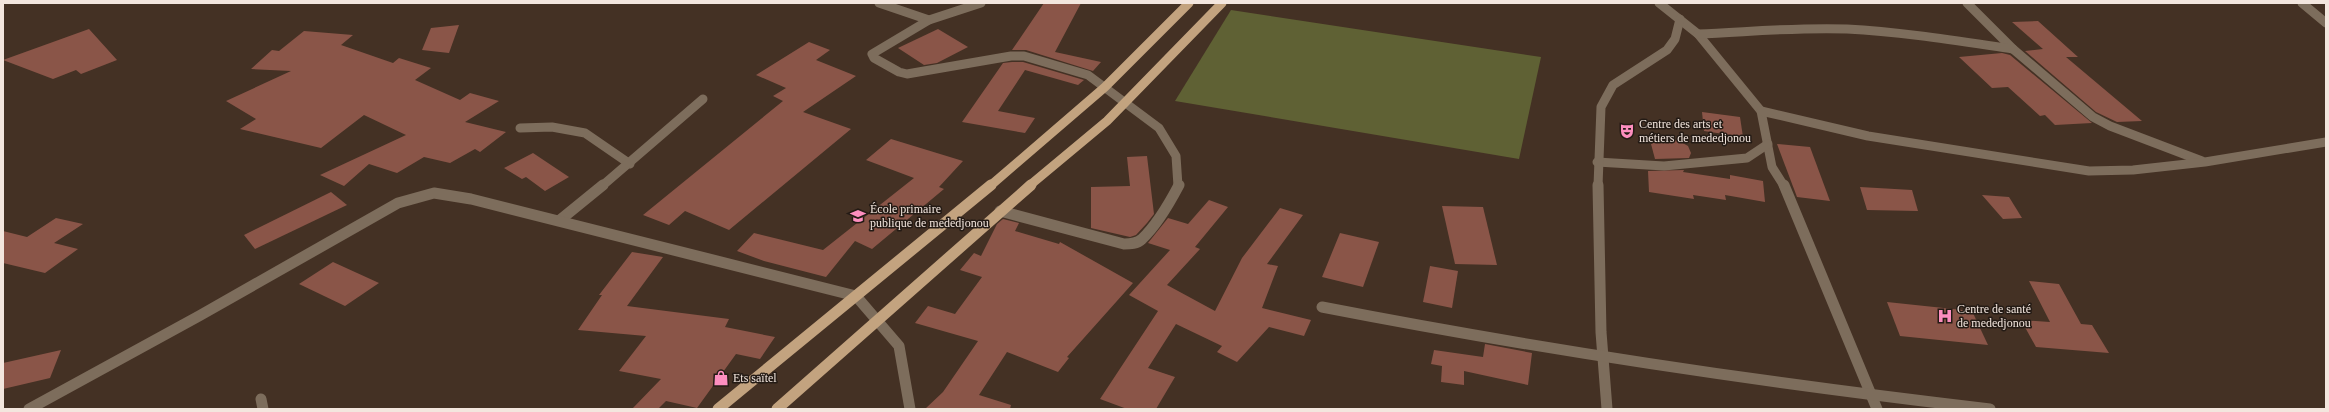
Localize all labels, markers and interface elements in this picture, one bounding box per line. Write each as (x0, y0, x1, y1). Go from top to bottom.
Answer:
place label: Centre des arts et métiers de mededjonou (1639, 117, 1751, 145)
theatre icon: Centre des arts et métiers de mededjonou (1618, 122, 1636, 140)
place label: École primaire publique de mededjonou (870, 202, 989, 230)
school or university icon: École primaire publique de mededjonou (849, 207, 867, 225)
place label: Centre de santé de mededjonou (1957, 302, 2031, 330)
hospital icon: Centre de santé de mededjonou (1936, 307, 1954, 325)
shop icon: Ets saïtel (712, 369, 730, 387)
place label: Ets saïtel (733, 371, 777, 385)

